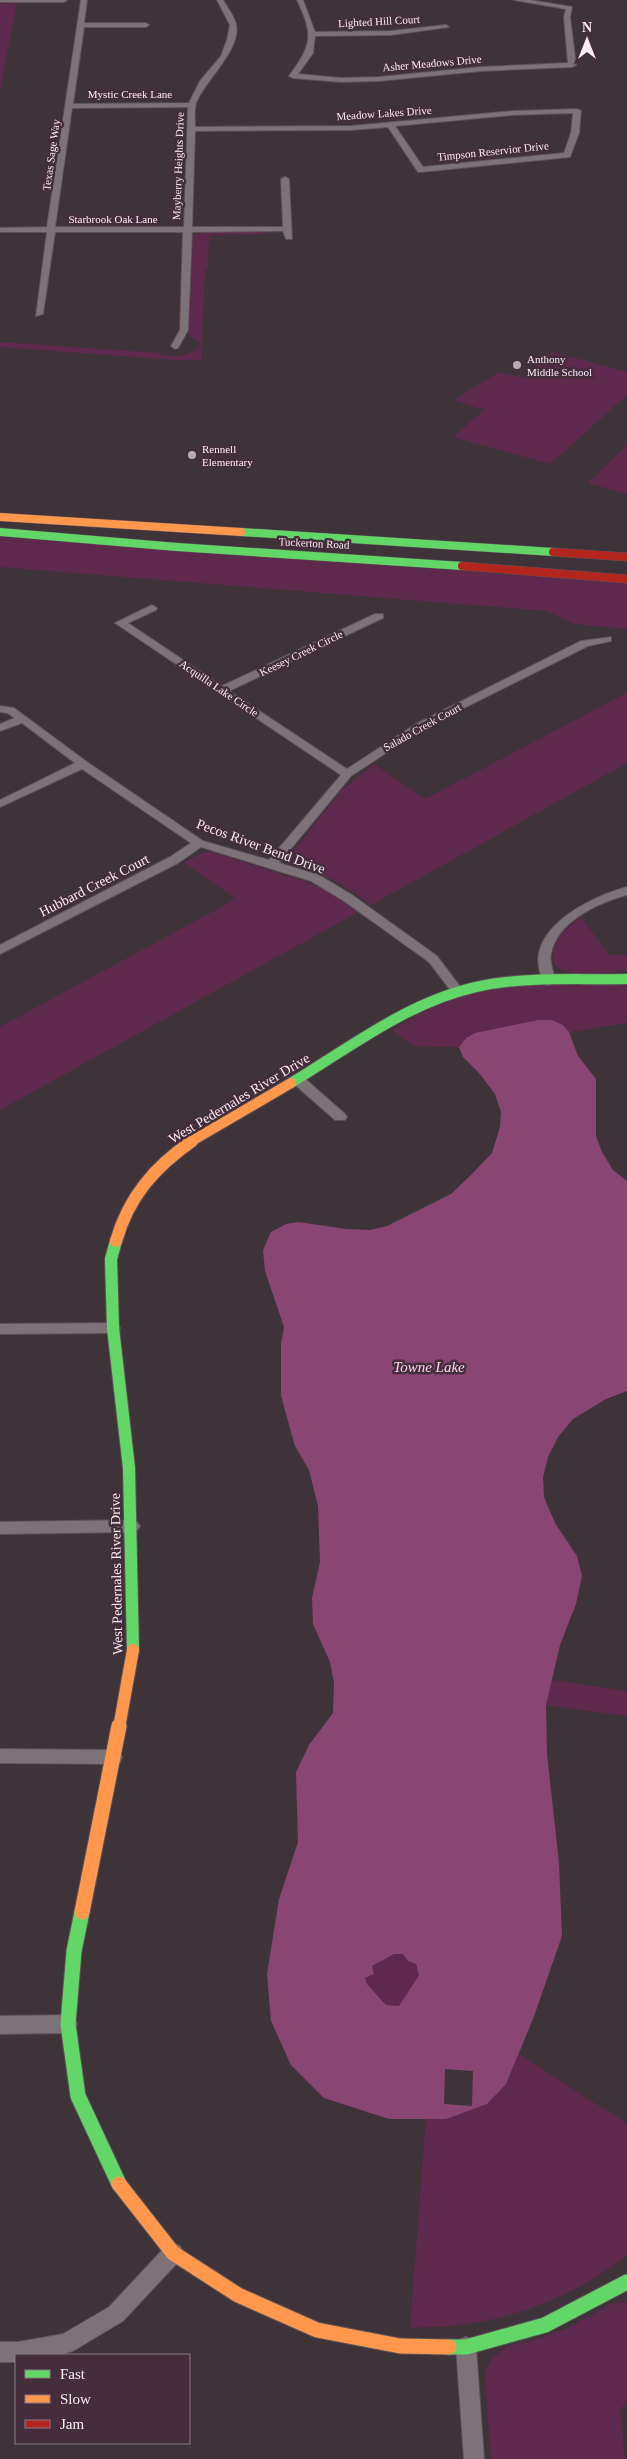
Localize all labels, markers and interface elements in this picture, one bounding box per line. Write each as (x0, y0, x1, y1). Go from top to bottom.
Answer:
street label: Lighted Hill Court (338, 13, 420, 29)
north arrow (562, 15, 612, 65)
text: N (582, 20, 592, 35)
street label: Asher Meadows Drive (382, 53, 482, 73)
street label: Mystic Creek Lane (88, 88, 172, 100)
street label: Meadow Lakes Drive (336, 104, 432, 122)
street label: Mayberry Heights Drive (170, 112, 186, 220)
street label: Texas Sage Way (40, 118, 62, 192)
street label: Timpson Reservior Drive (437, 139, 549, 163)
street label: Starbrook Oak Lane (68, 213, 158, 225)
place label: Anthony Middle School (527, 353, 592, 378)
marker: Anthony Middle School (511, 359, 523, 371)
place label: Rennell Elementary (202, 443, 253, 468)
marker: Rennell Elementary (186, 449, 198, 461)
street label: Tuckerton Road (278, 535, 350, 551)
street label: Keesey Creek Circle (257, 628, 345, 678)
street label: Acquilla Lake Circle (177, 657, 261, 719)
street label: Salado Creek Court (381, 701, 463, 753)
street label: Pecos River Bend Drive (195, 816, 327, 877)
street label: Hubbard Creek Court (37, 851, 152, 920)
street label: West Pedernales River Drive (166, 1050, 312, 1147)
water label: Towne Lake (393, 1359, 465, 1375)
street label: West Pedernales River Drive (108, 1493, 125, 1655)
legend (15, 2354, 190, 2444)
text: Fast (60, 2366, 86, 2382)
text: Slow (60, 2391, 91, 2407)
text: Jam (60, 2416, 84, 2432)

